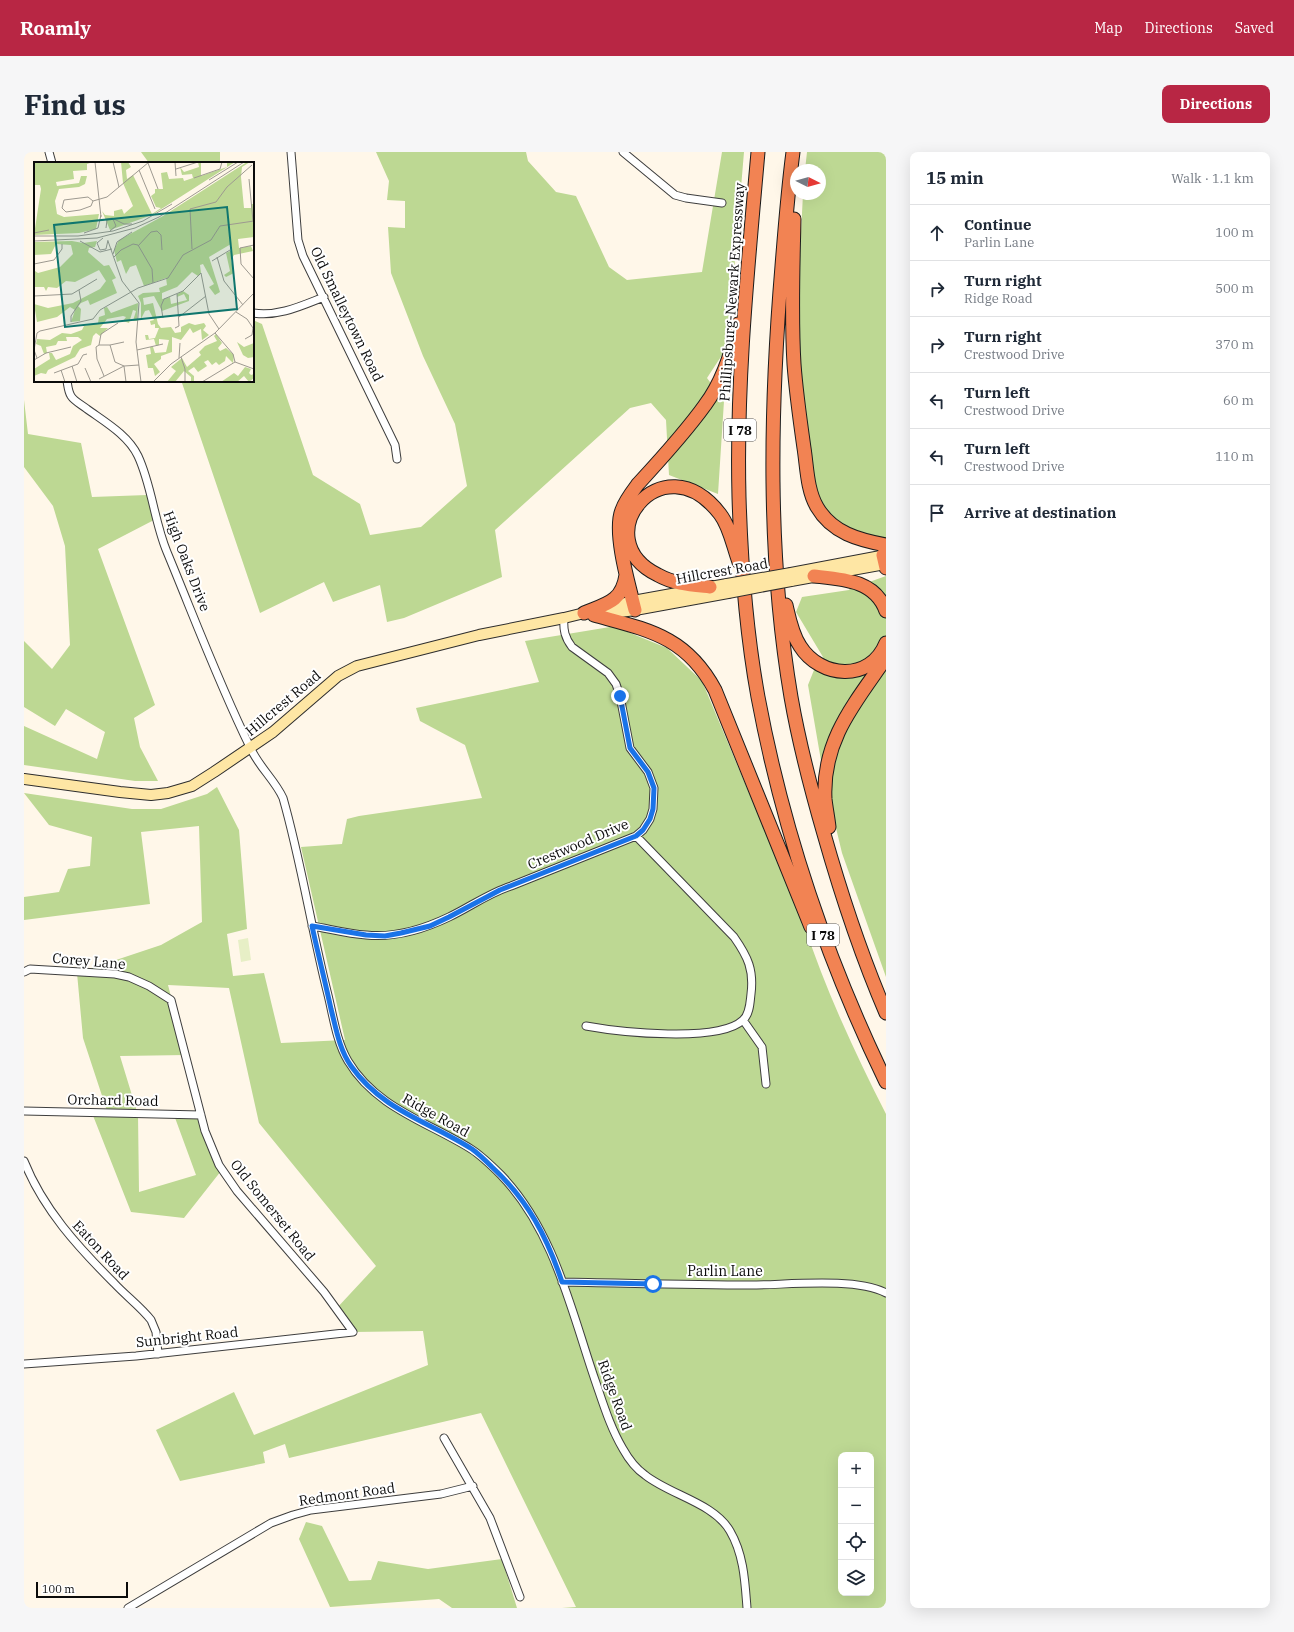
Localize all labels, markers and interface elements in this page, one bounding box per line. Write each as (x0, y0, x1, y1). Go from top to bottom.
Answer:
text: Roamly (20, 16, 91, 40)
text: Map (1094, 19, 1123, 37)
text: Directions (1145, 19, 1213, 37)
text: Saved (1235, 19, 1274, 37)
button: Directions (1162, 85, 1270, 123)
text: Find us (24, 86, 126, 123)
inset map (34, 162, 254, 382)
north arrow (790, 164, 826, 200)
text: 15 min (926, 167, 984, 189)
text: Walk · 1.1 km (1171, 170, 1254, 187)
street label: Phillipsburg-Newark Expressway (715, 182, 749, 402)
text: Continue (964, 215, 1031, 234)
icon: ahead (926, 222, 948, 244)
text: 100 m (1215, 224, 1254, 241)
text: Parlin Lane (964, 234, 1034, 251)
street label: Old Smalleytown Road (307, 244, 388, 385)
text: Turn right (964, 271, 1042, 290)
icon: right (926, 278, 948, 300)
text: 500 m (1215, 280, 1254, 297)
text: Ridge Road (964, 290, 1033, 307)
text: Turn right (964, 327, 1042, 346)
icon: right (926, 334, 948, 356)
text: 370 m (1215, 336, 1254, 353)
text: Crestwood Drive (964, 346, 1064, 363)
text: Turn left (964, 383, 1030, 402)
icon: left (926, 390, 948, 412)
text: 60 m (1223, 392, 1254, 409)
text: Crestwood Drive (964, 402, 1064, 419)
road number: I 78 (724, 419, 756, 441)
text: Turn left (964, 439, 1030, 458)
icon: left (926, 446, 948, 468)
text: 110 m (1215, 448, 1254, 465)
text: Crestwood Drive (964, 458, 1064, 475)
icon: arrive (926, 502, 948, 524)
text: Arrive at destination (964, 503, 1116, 522)
street label: High Oaks Drive (160, 508, 214, 614)
street label: Hillcrest Road (675, 554, 770, 588)
street label: Hillcrest Road (242, 666, 325, 740)
route end (611, 687, 629, 705)
street label: Crestwood Drive (525, 815, 631, 873)
road number: I 78 (807, 924, 839, 946)
street label: Corey Lane (52, 949, 126, 973)
street label: Ridge Road (399, 1089, 473, 1141)
street label: Orchard Road (67, 1090, 159, 1110)
street label: Old Somerset Road (227, 1156, 320, 1265)
street label: Eaton Road (69, 1216, 133, 1284)
street label: Parlin Lane (687, 1262, 763, 1280)
route start (644, 1275, 662, 1293)
street label: Sunbright Road (135, 1323, 240, 1351)
street label: Ridge Road (594, 1357, 636, 1433)
map controls (838, 1452, 874, 1596)
button: + (838, 1452, 874, 1488)
street label: Redmont Road (298, 1478, 397, 1510)
button: − (838, 1488, 874, 1524)
button: locate (838, 1524, 874, 1560)
button: layers (838, 1560, 874, 1596)
scale bar (36, 1580, 128, 1599)
text: 100 m (42, 1582, 75, 1596)

